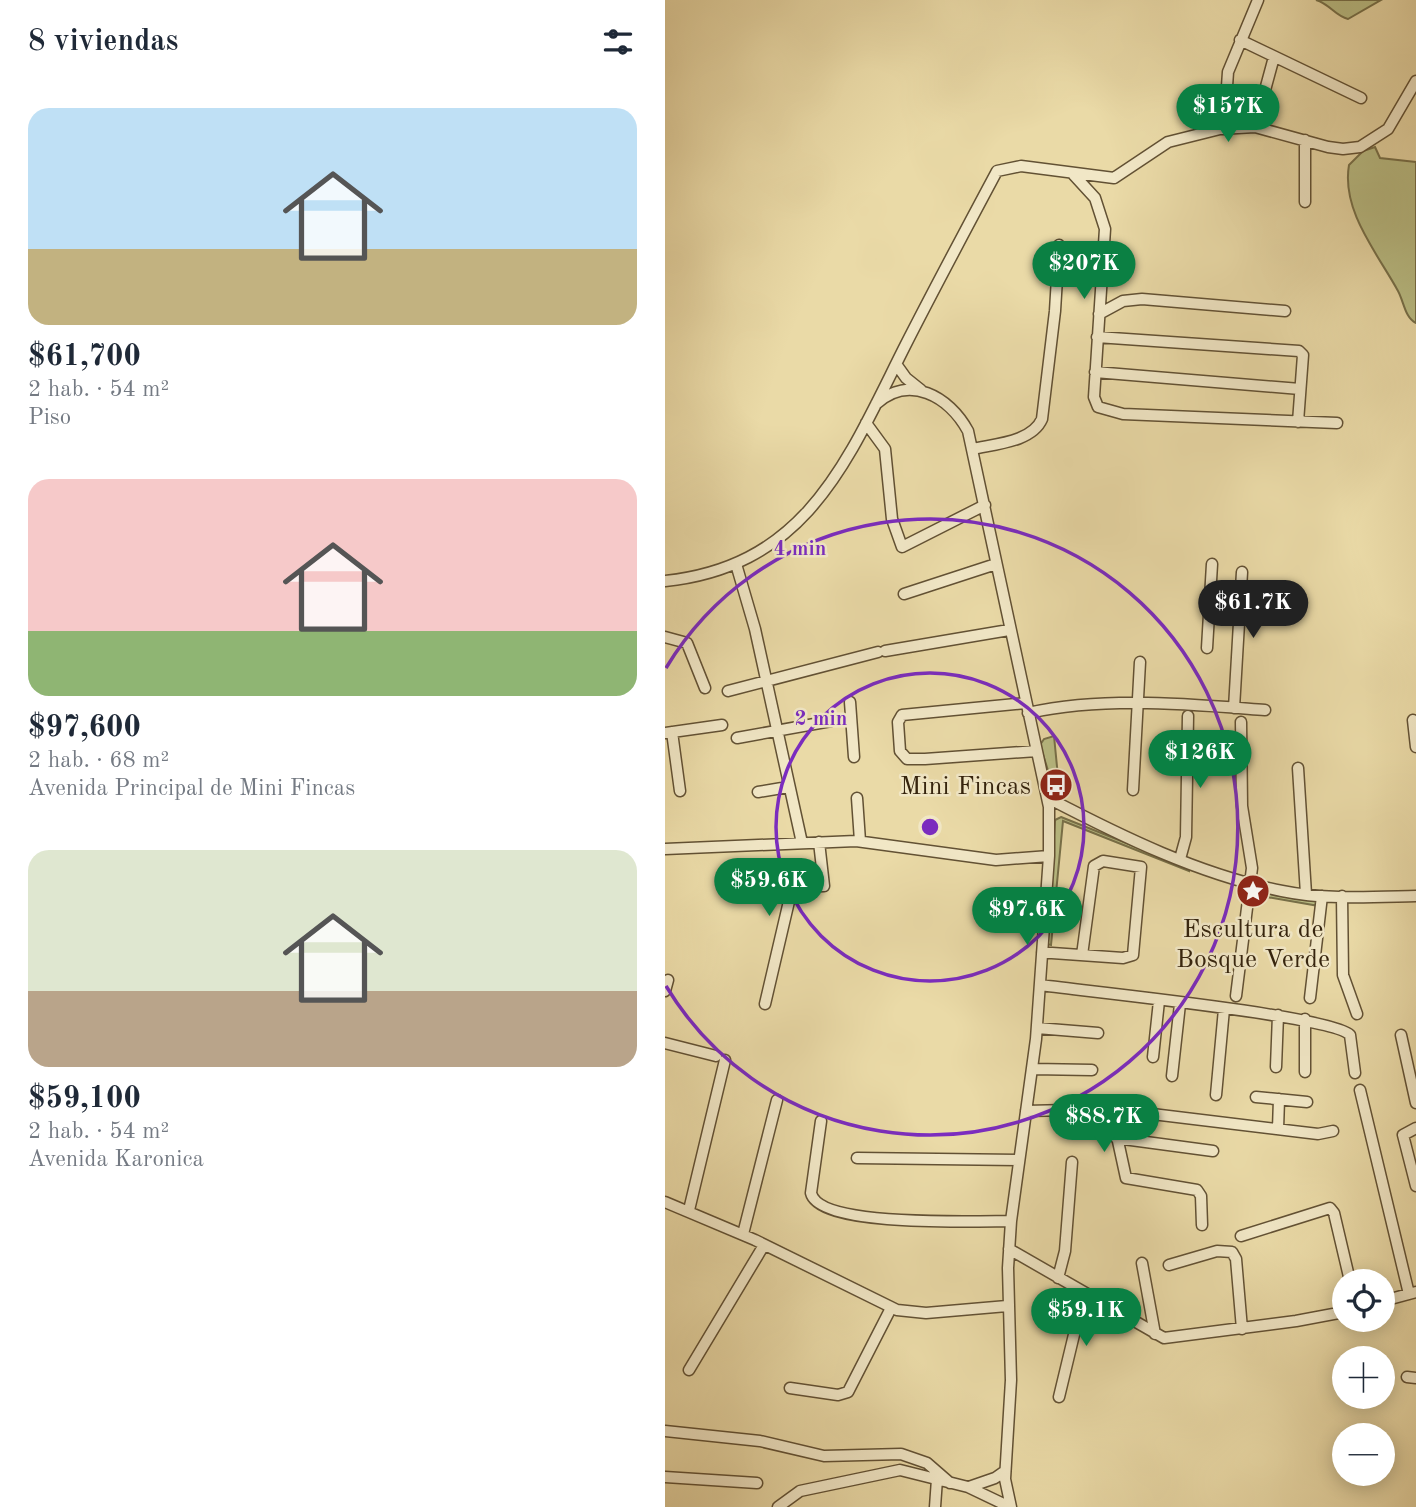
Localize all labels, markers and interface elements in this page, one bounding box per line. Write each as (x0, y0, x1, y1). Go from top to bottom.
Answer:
icon: filters (599, 23, 637, 61)
text: 8 viviendas (28, 27, 178, 57)
pin: $157K (1179, 85, 1277, 144)
text: $157K (1192, 95, 1264, 118)
icon: home (270, 153, 396, 279)
pin: $207K (1035, 242, 1133, 301)
text: $207K (1048, 252, 1120, 275)
text: $61,700 (28, 342, 141, 372)
text: 2 hab. · 54 m² (28, 378, 169, 401)
text: Piso (28, 406, 71, 429)
icon: home (270, 524, 396, 650)
text: 4 min (774, 539, 826, 560)
pin: $61.7K (1196, 580, 1310, 640)
text: $61.7K (1214, 591, 1292, 614)
text: 2 min (795, 709, 847, 730)
text: $97,600 (28, 713, 141, 743)
pin: $126K (1151, 730, 1249, 790)
text: $126K (1164, 741, 1236, 764)
text: 2 hab. · 68 m² (28, 749, 169, 772)
bus stop icon: Mini Fincas (1037, 766, 1075, 804)
place label: Mini Fincas (900, 774, 1031, 800)
text: Avenida Principal de Mini Fincas (28, 777, 355, 800)
centre of rings (918, 815, 942, 839)
pin: $59.6K (712, 858, 826, 918)
text: $59.6K (730, 869, 808, 892)
place icon: Escultura de Bosque Verde (1234, 872, 1272, 910)
pin: $97.6K (970, 888, 1084, 947)
icon: home (270, 895, 396, 1021)
text: $97.6K (988, 898, 1066, 921)
place label: Escultura de Bosque Verde (1176, 917, 1330, 973)
text: $59,100 (28, 1084, 141, 1114)
pin: $88.7K (1047, 1094, 1161, 1154)
text: $88.7K (1065, 1105, 1143, 1128)
text: 2 hab. · 54 m² (28, 1120, 169, 1143)
text: Avenida Karonica (28, 1148, 204, 1171)
map controls (1332, 1269, 1395, 1486)
button: locate (1332, 1269, 1395, 1332)
pin: $59.1K (1029, 1288, 1143, 1348)
text: $59.1K (1047, 1299, 1125, 1322)
button: + (1332, 1346, 1395, 1409)
button: − (1332, 1423, 1395, 1486)

